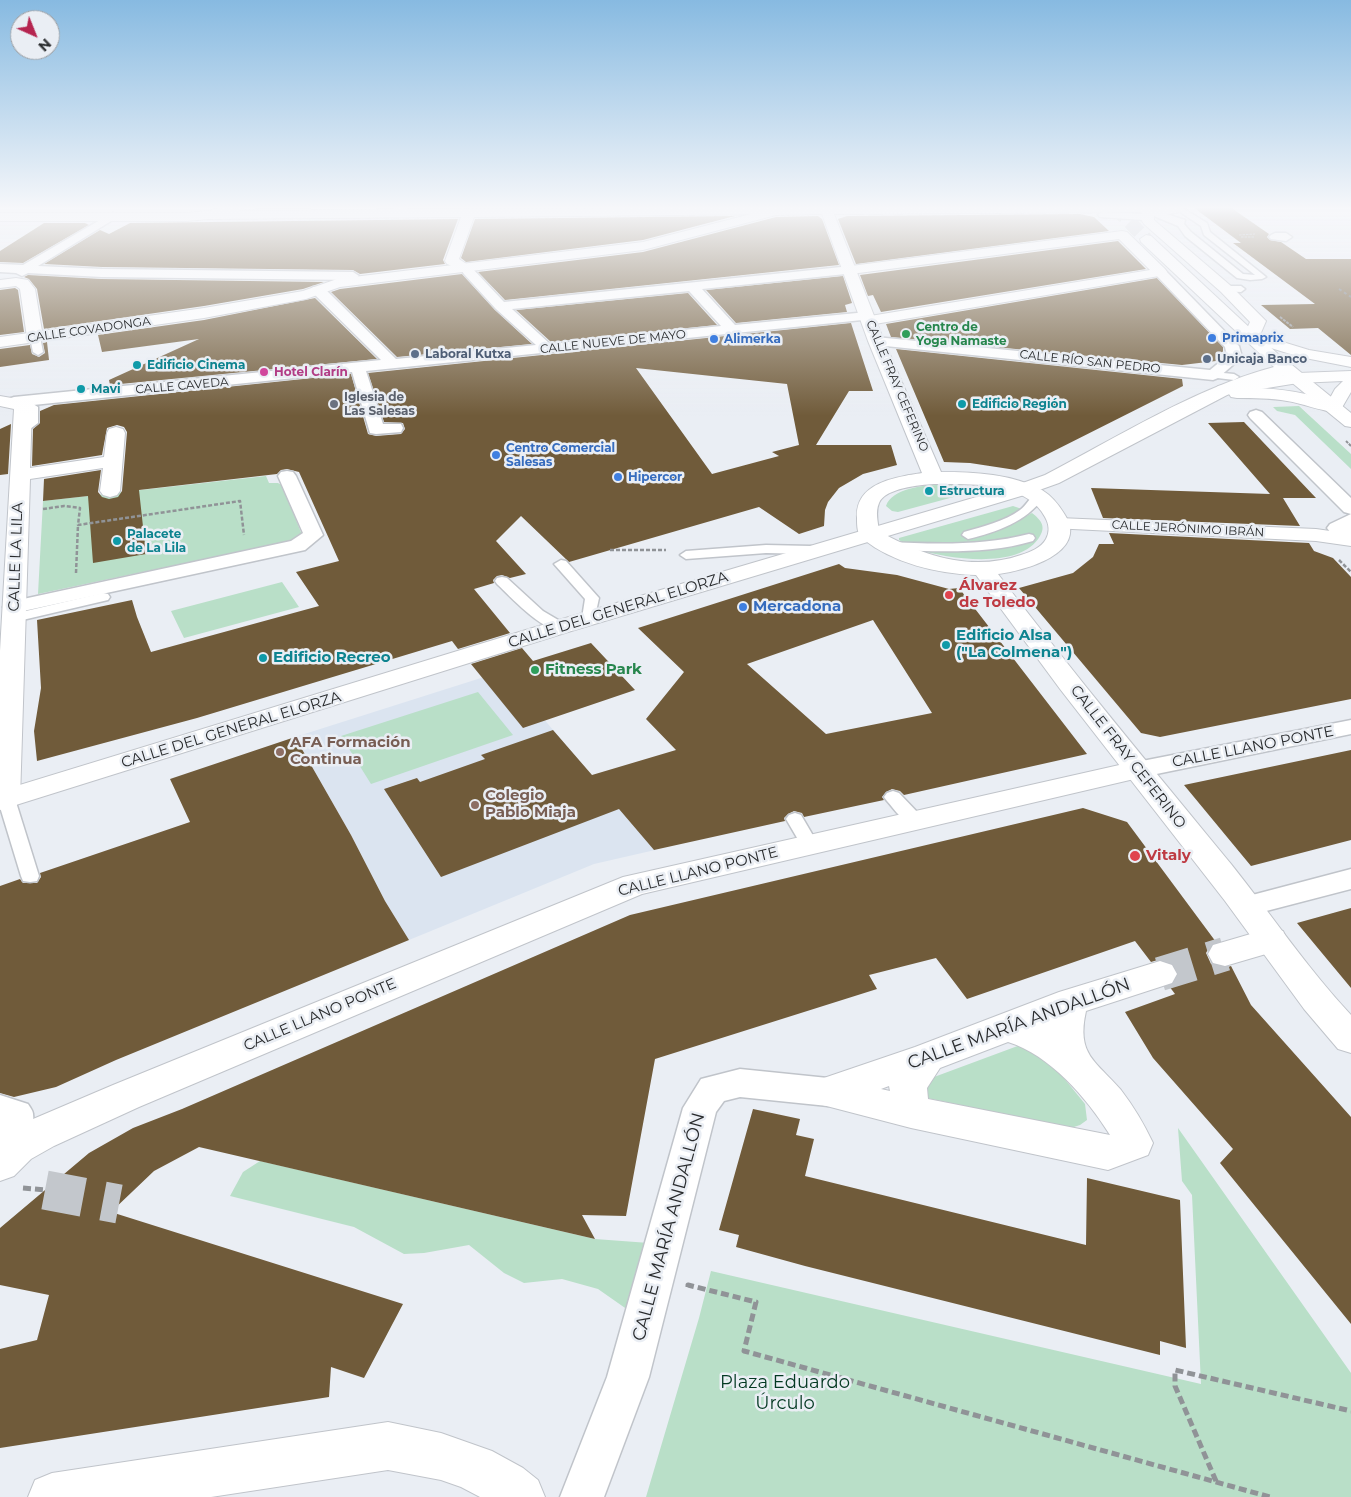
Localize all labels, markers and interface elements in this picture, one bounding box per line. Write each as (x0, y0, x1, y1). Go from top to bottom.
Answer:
north arrow (10, 10, 60, 60)
text: N (34, 35, 55, 55)
street label: CALLE COVADONGA (26, 314, 152, 346)
street label: CALLE FRAY CEFERINO (863, 318, 931, 454)
place label: Centro de Yoga Namaste (916, 320, 1007, 348)
street label: CALLE NUEVE DE MAYO (539, 327, 687, 357)
marker: Centro de Yoga Namaste (900, 328, 912, 340)
place label: Primaprix (1222, 331, 1284, 345)
place label: Alimerka (724, 332, 781, 346)
marker: Primaprix (1206, 332, 1218, 344)
marker: Alimerka (708, 333, 720, 345)
place label: Laboral Kutxa (425, 347, 512, 361)
street label: CALLE RÍO SAN PEDRO (1019, 347, 1161, 377)
marker: Laboral Kutxa (409, 348, 421, 360)
place label: Unicaja Banco (1217, 352, 1307, 366)
marker: Unicaja Banco (1201, 353, 1213, 365)
place label: Edificio Cinema (147, 358, 245, 372)
marker: Edificio Cinema (131, 359, 143, 371)
place label: Hotel Clarín (274, 365, 348, 379)
marker: Hotel Clarín (258, 366, 270, 378)
street label: CALLE CAVEDA (135, 375, 229, 397)
place label: Mavi (91, 382, 121, 396)
marker: Mavi (75, 383, 87, 395)
place label: Iglesia de Las Salesas (344, 390, 415, 418)
place label: Edificio Región (972, 397, 1067, 411)
marker: Iglesia de Las Salesas (328, 398, 340, 410)
marker: Edificio Región (956, 398, 968, 410)
place label: Centro Comercial Salesas (506, 441, 615, 469)
marker: Centro Comercial Salesas (490, 449, 502, 461)
place label: Hipercor (628, 470, 682, 484)
marker: Hipercor (612, 471, 624, 483)
place label: Estructura (939, 484, 1005, 498)
marker: Estructura (923, 485, 935, 497)
street label: CALLE LA LILA (5, 502, 27, 612)
street label: CALLE JERÓNIMO IBRÁN (1111, 518, 1265, 540)
place label: Palacete de La Lila (127, 527, 186, 555)
marker: Palacete de La Lila (111, 535, 123, 547)
street label: CALLE DEL GENERAL ELORZA (506, 568, 730, 652)
place label: Álvarez de Toledo (959, 577, 1036, 612)
marker: Álvarez de Toledo (943, 589, 955, 601)
place label: Mercadona (753, 598, 841, 616)
marker: Mercadona (737, 601, 749, 613)
place label: Edificio Alsa ("La Colmena") (956, 627, 1072, 662)
marker: Edificio Alsa ("La Colmena") (940, 639, 952, 651)
place label: Edificio Recreo (273, 649, 391, 667)
marker: Edificio Recreo (257, 652, 269, 664)
place label: Fitness Park (545, 661, 642, 679)
marker: Fitness Park (529, 664, 541, 676)
street label: CALLE FRAY CEFERINO (1066, 682, 1190, 832)
street label: CALLE DEL GENERAL ELORZA (119, 688, 343, 772)
street label: CALLE LLANO PONTE (1171, 723, 1335, 771)
place label: AFA Formación Continua (290, 734, 411, 769)
marker: AFA Formación Continua (274, 746, 286, 758)
place label: Colegio Pablo Miaja (485, 787, 576, 822)
marker: Colegio Pablo Miaja (469, 799, 481, 811)
street label: CALLE LLANO PONTE (616, 843, 780, 901)
place label: Vitaly (1146, 847, 1191, 865)
marker: Vitaly (1128, 849, 1142, 863)
street label: CALLE MARÍA ANDALLÓN (905, 974, 1133, 1074)
street label: CALLE LLANO PONTE (241, 975, 399, 1055)
street label: CALLE MARÍA ANDALLÓN (628, 1111, 710, 1343)
park label: Plaza Eduardo Úrculo (720, 1372, 850, 1415)

